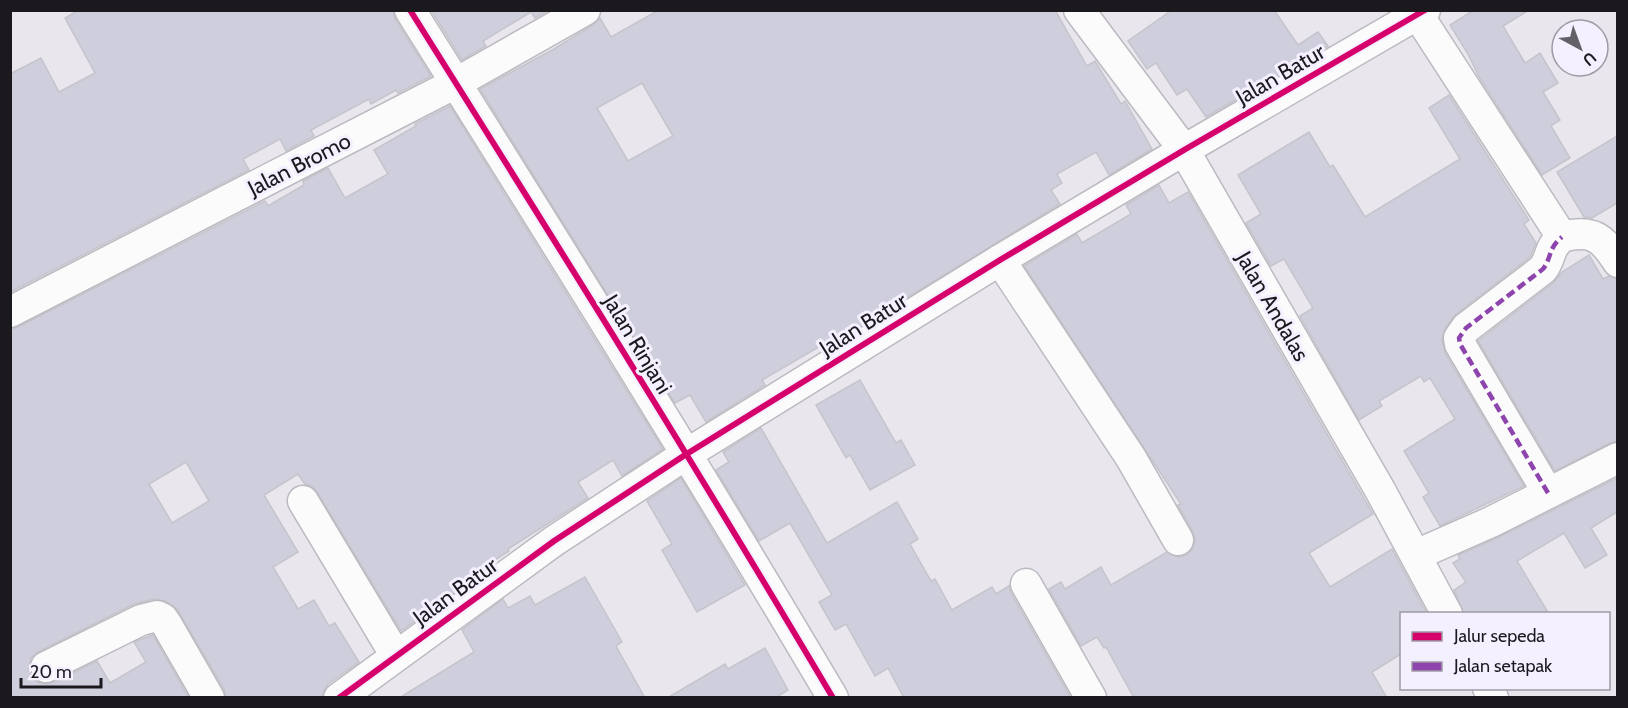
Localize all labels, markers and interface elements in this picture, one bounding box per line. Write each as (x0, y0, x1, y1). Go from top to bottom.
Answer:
north arrow (1550, 18, 1610, 78)
street label: Jalan Batur (1230, 38, 1330, 111)
text: U (1579, 48, 1600, 70)
street label: Jalan Bromo (242, 127, 355, 202)
street label: Jalan Andalas (1230, 246, 1315, 366)
street label: Jalan Batur (814, 287, 912, 362)
street label: Jalan Rinjani (597, 289, 678, 399)
street label: Jalan Batur (407, 552, 503, 632)
legend (1400, 612, 1610, 690)
text: Jalur sepeda (1453, 625, 1545, 647)
scale bar (21, 651, 100, 689)
text: Jalan setapak (1453, 655, 1553, 677)
text: 20 m (30, 661, 72, 683)

